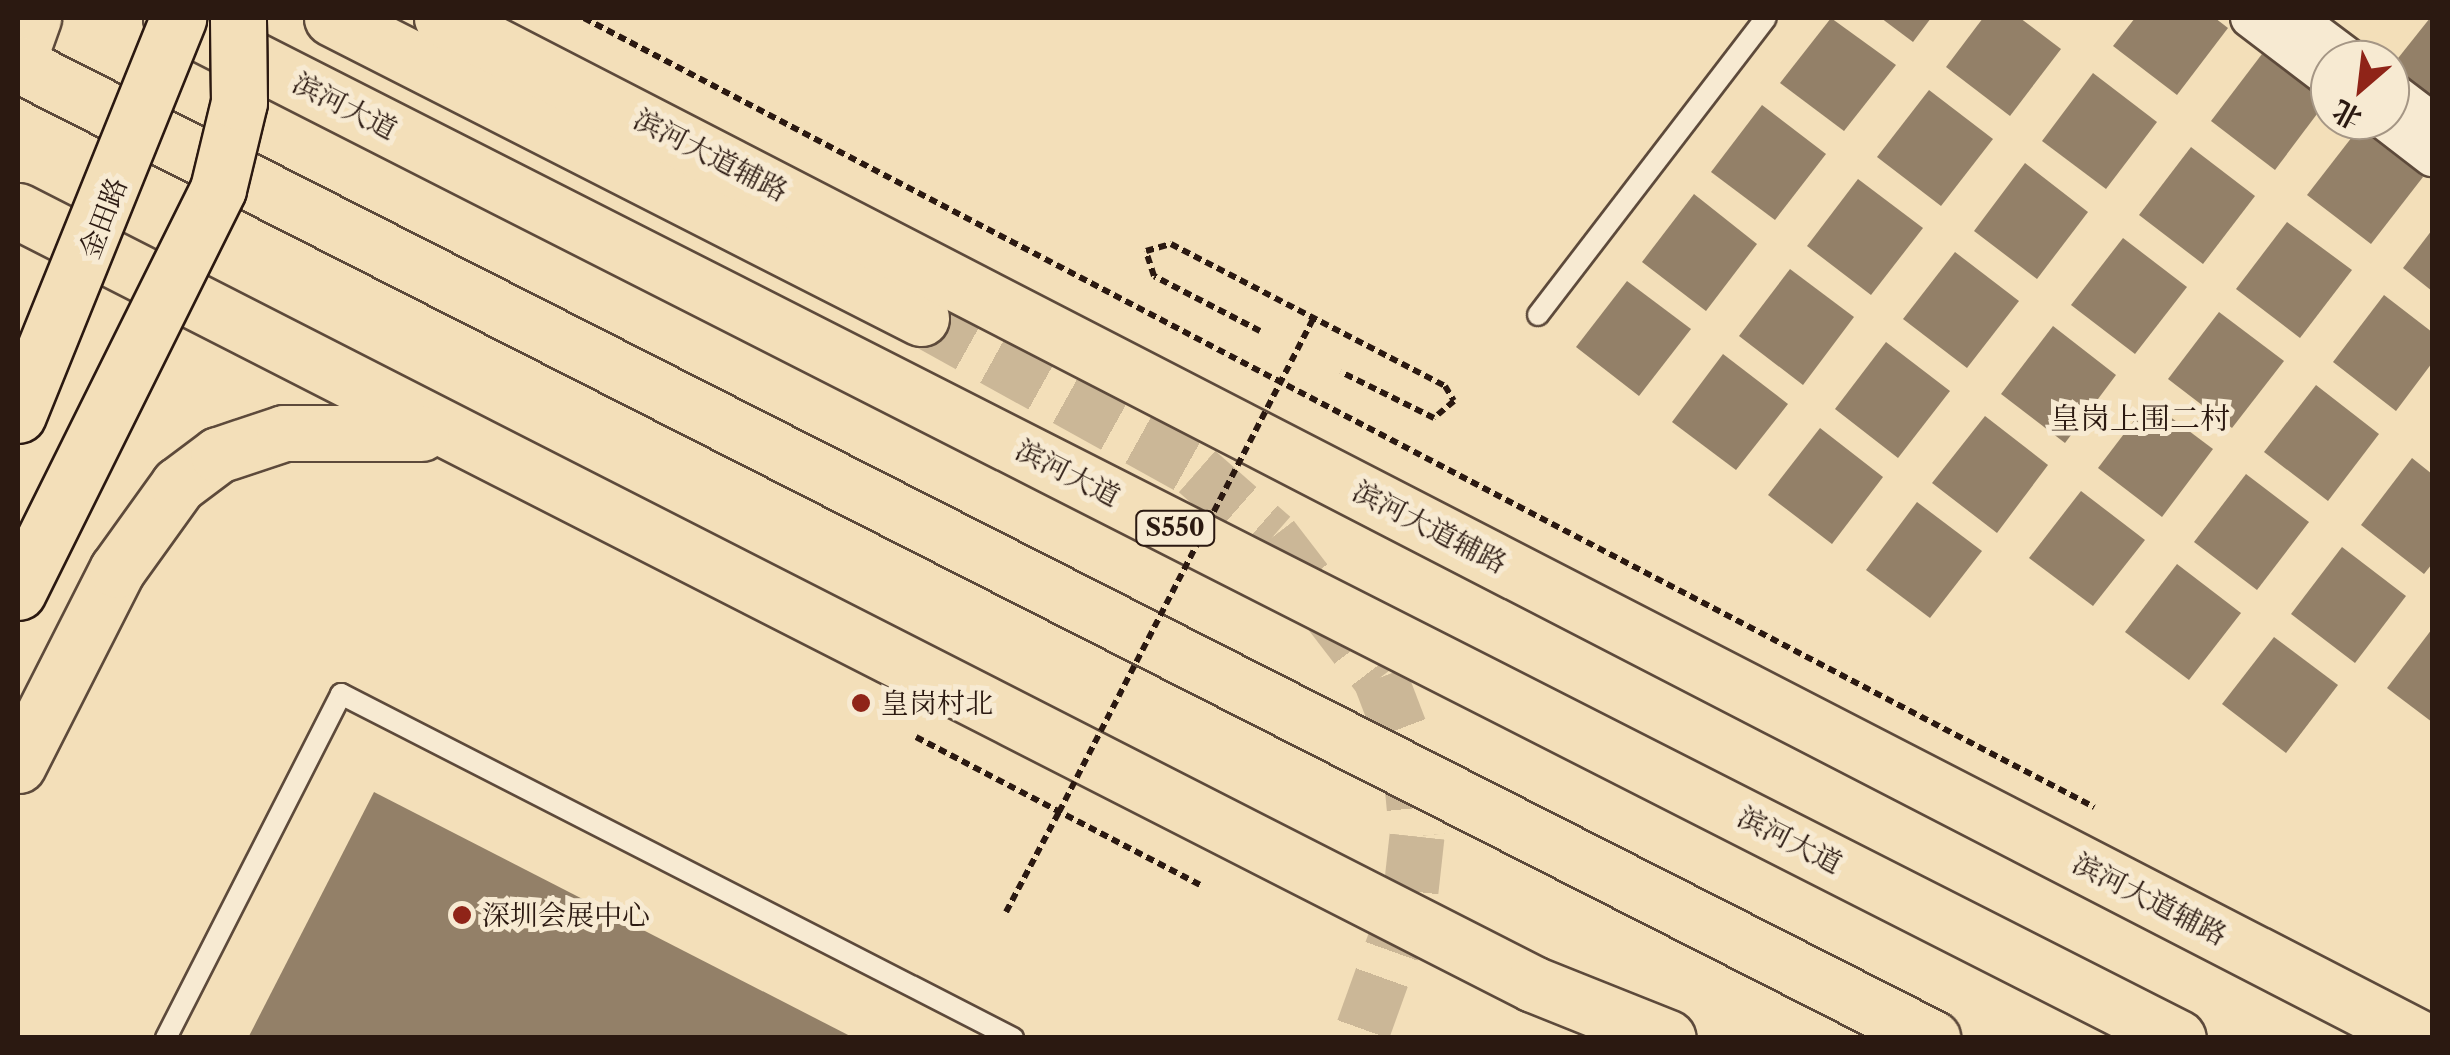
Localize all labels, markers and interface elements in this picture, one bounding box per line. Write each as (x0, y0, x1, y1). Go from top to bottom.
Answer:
north arrow (2310, 40, 2410, 140)
street label: 滨河大道 (287, 66, 403, 146)
text: 北 (2327, 93, 2367, 136)
street label: 滨河大道辅路 (629, 102, 793, 208)
street label: 金田路 (72, 173, 134, 263)
district label: 皇岗上围二村 (2050, 401, 2230, 437)
street label: 滨河大道 (1010, 433, 1126, 513)
street label: 滨河大道辅路 (1348, 474, 1512, 580)
road number: S550 (1135, 508, 1215, 548)
place label: 皇岗村北 (881, 686, 993, 720)
marker: 皇岗村北 (850, 692, 872, 714)
street label: 滨河大道 (1732, 800, 1848, 880)
street label: 滨河大道辅路 (2068, 846, 2232, 952)
place label: 深圳会展中心 (482, 898, 650, 932)
marker: 深圳会展中心 (451, 904, 473, 926)

